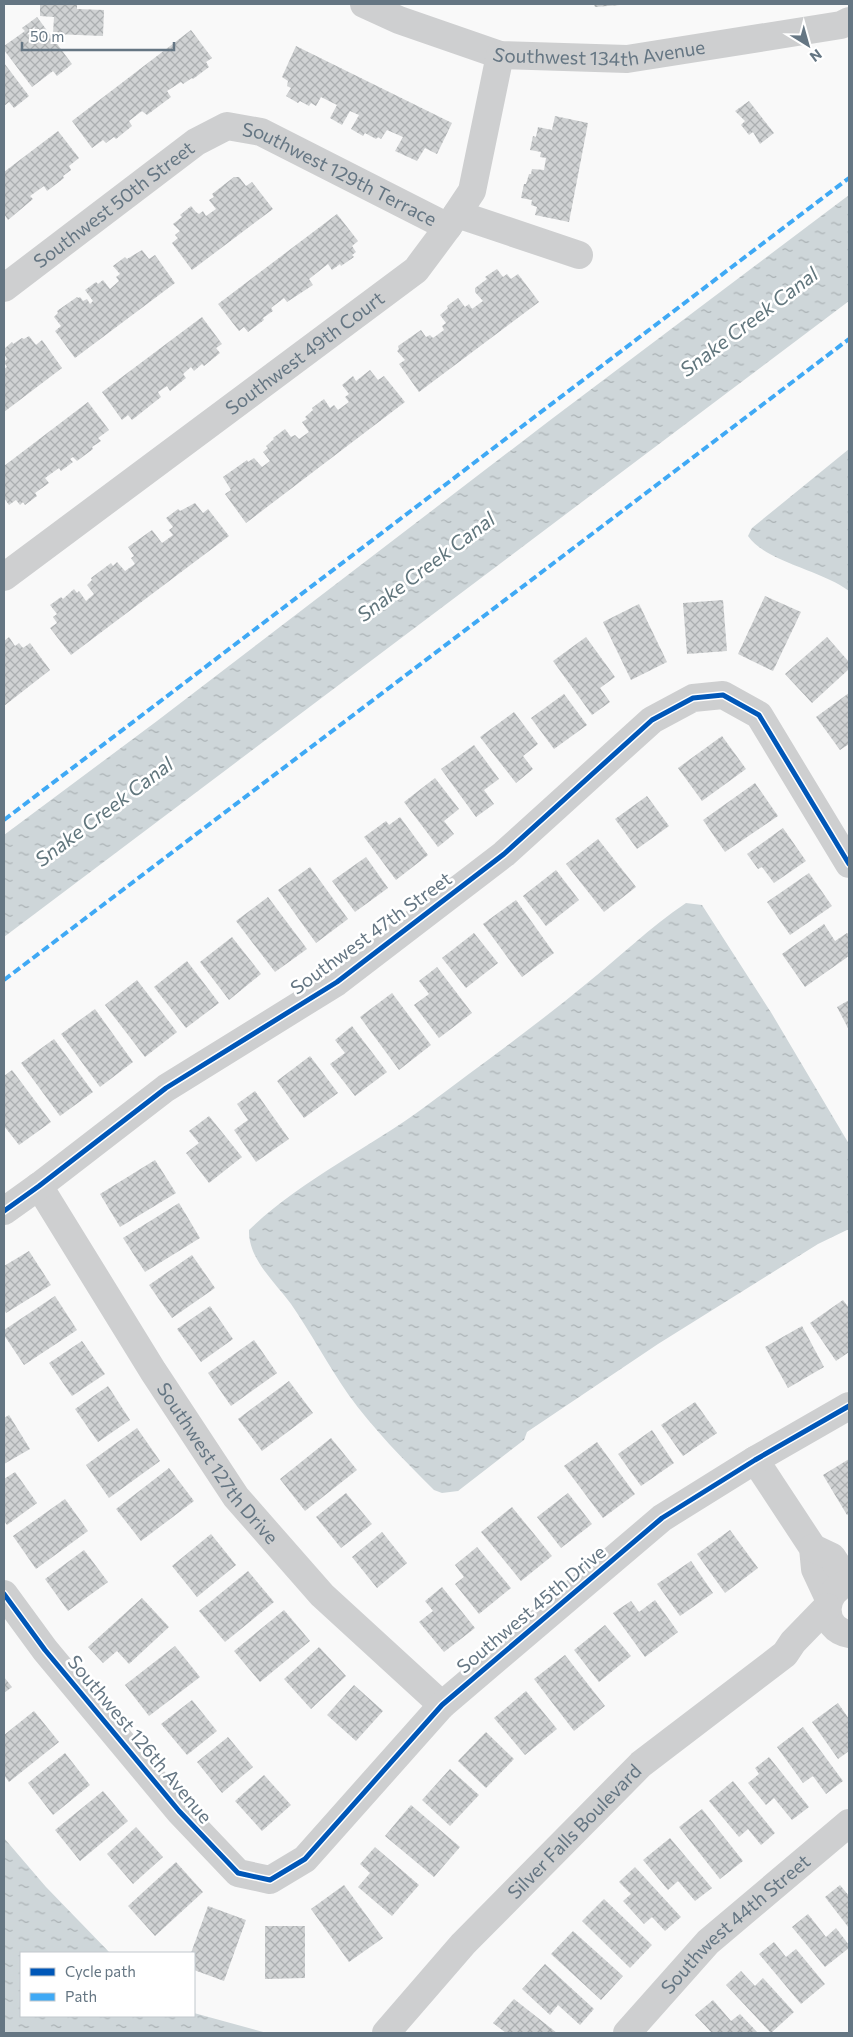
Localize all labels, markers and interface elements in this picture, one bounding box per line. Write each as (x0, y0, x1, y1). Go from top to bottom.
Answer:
scale bar (22, 20, 175, 52)
north arrow (783, 20, 833, 70)
text: 50 m (30, 27, 64, 45)
street label: Southwest 134th Avenue (490, 35, 707, 70)
text: N (807, 46, 825, 66)
street label: Southwest 129th Terrace (241, 117, 441, 230)
street label: Southwest 50th Street (29, 135, 199, 273)
water label: Snake Creek Canal (675, 261, 823, 381)
street label: Southwest 49th Court (220, 286, 389, 419)
water label: Snake Creek Canal (352, 506, 500, 626)
water label: Snake Creek Canal (30, 751, 178, 871)
street label: Southwest 47th Street (286, 866, 456, 999)
street label: Southwest 127th Drive (153, 1378, 284, 1548)
street label: Southwest 45th Drive (452, 1540, 610, 1678)
street label: Southwest 126th Avenue (63, 1650, 217, 1827)
street label: Silver Falls Boulevard (502, 1759, 646, 1903)
street label: Southwest 44th Street (655, 1849, 815, 1998)
legend (20, 1952, 195, 2017)
text: Cycle path (65, 1962, 136, 1980)
text: Path (65, 1987, 97, 2005)

